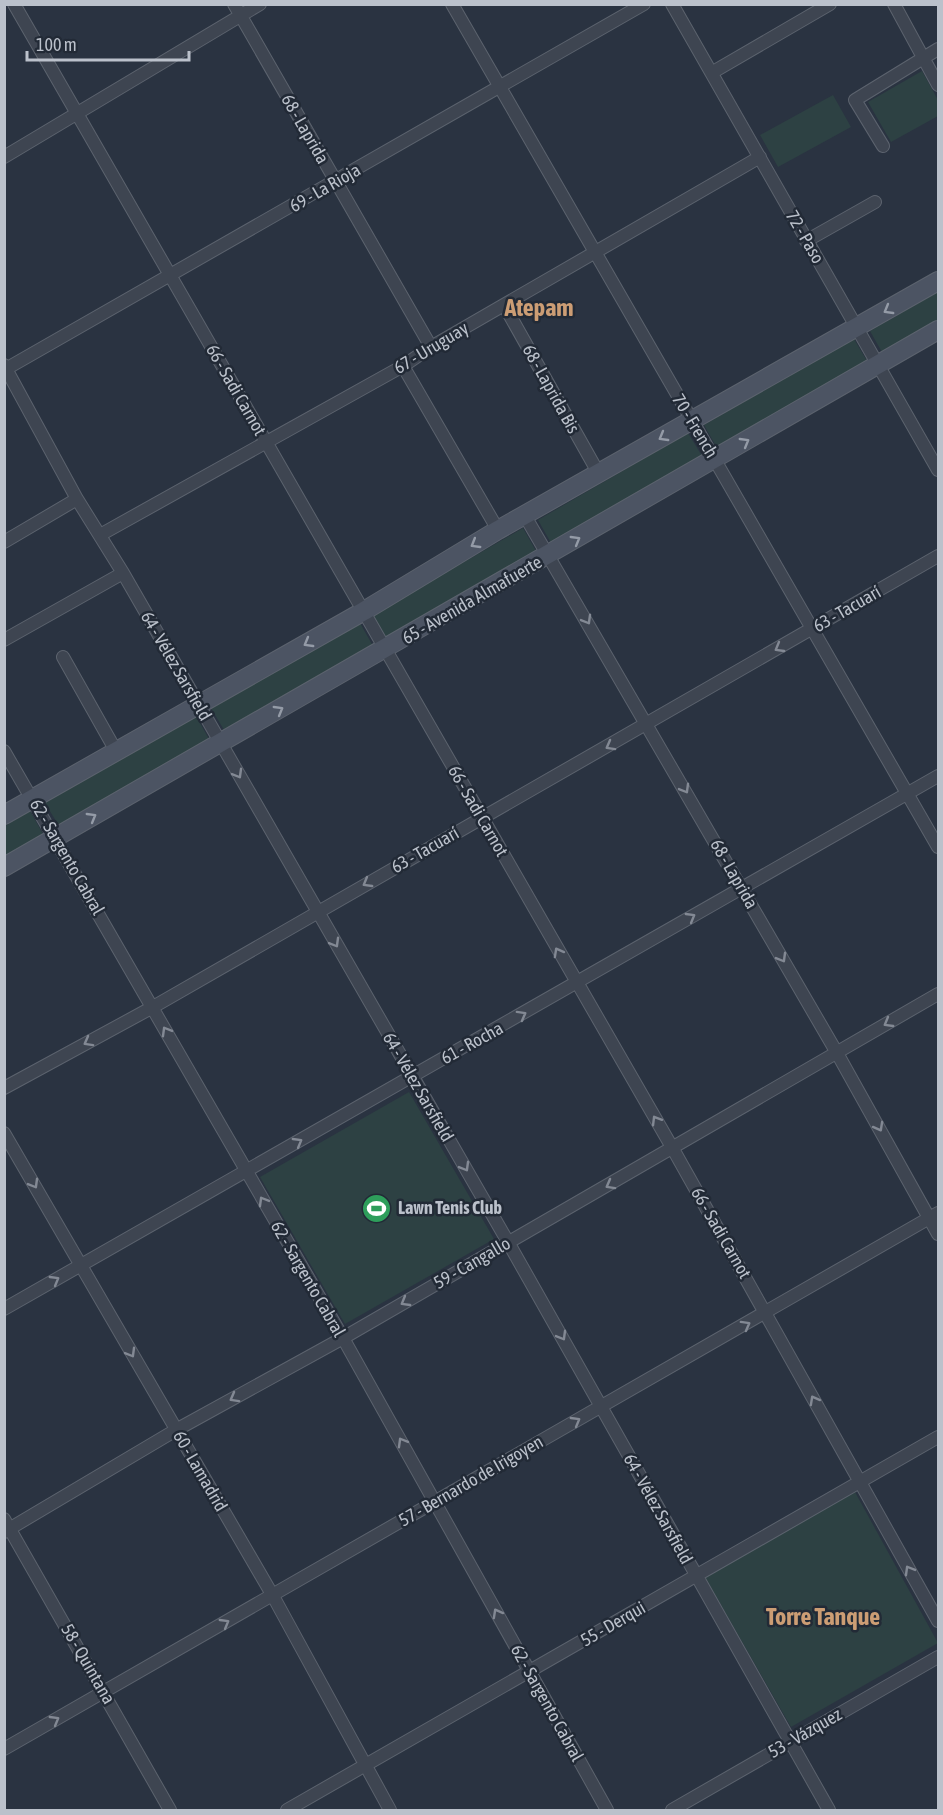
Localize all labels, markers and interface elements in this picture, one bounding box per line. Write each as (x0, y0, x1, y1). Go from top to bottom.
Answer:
scale bar (27, 24, 189, 62)
text: 100 m (36, 34, 77, 55)
street label: 68 - Laprida (277, 90, 334, 167)
street label: 69 - La Rioja (286, 159, 364, 216)
street label: 72 - Paso (782, 206, 829, 267)
district label: Atepam (503, 294, 574, 321)
one-way arrow (884, 303, 894, 314)
street label: 67 - Uruguay (390, 317, 472, 378)
street label: 66 - Sadi Carnot (202, 341, 271, 439)
street label: 68 - Laprida Bis (518, 341, 584, 437)
street label: 70 - French (668, 390, 723, 462)
one-way arrow (659, 430, 669, 442)
one-way arrow (739, 438, 749, 449)
one-way arrow (570, 535, 580, 547)
one-way arrow (471, 536, 481, 548)
street label: 65 - Avenida Almafuerte (398, 551, 545, 648)
street label: 63 - Tacuarí (809, 581, 884, 636)
street label: 64 - Vélez Sarsfield (137, 607, 216, 724)
one-way arrow (580, 614, 592, 624)
one-way arrow (304, 636, 314, 648)
one-way arrow (775, 641, 785, 653)
one-way arrow (273, 706, 284, 718)
one-way arrow (606, 739, 616, 750)
street label: 66 - Sadi Carnot (444, 762, 513, 860)
one-way arrow (231, 768, 242, 779)
one-way arrow (678, 783, 689, 793)
street label: 62 - Sargento Cabral (26, 795, 109, 919)
one-way arrow (86, 813, 96, 825)
street label: 63 - Tacuarí (387, 822, 462, 877)
street label: 68 - Laprida (706, 835, 763, 912)
one-way arrow (363, 876, 373, 887)
one-way arrow (685, 913, 695, 925)
one-way arrow (328, 937, 340, 948)
one-way arrow (554, 948, 565, 958)
one-way arrow (775, 952, 787, 962)
one-way arrow (516, 1011, 526, 1022)
one-way arrow (884, 1016, 894, 1028)
street label: 61 - Rocha (437, 1017, 506, 1068)
one-way arrow (162, 1027, 173, 1037)
street label: 64 - Vélez Sarsfield (379, 1028, 458, 1145)
one-way arrow (84, 1035, 95, 1046)
one-way arrow (652, 1116, 664, 1126)
one-way arrow (872, 1121, 883, 1132)
one-way arrow (291, 1138, 302, 1149)
one-way arrow (458, 1160, 469, 1171)
one-way arrow (27, 1178, 38, 1188)
one-way arrow (606, 1178, 616, 1189)
street label: 66 - Sadi Carnot (687, 1184, 756, 1282)
sports icon: Lawn Tenis Club (361, 1192, 393, 1224)
one-way arrow (259, 1196, 270, 1207)
place label: Lawn Tenis Club (398, 1197, 502, 1218)
street label: 62 - Sargento Cabral (267, 1217, 350, 1341)
street label: 59 - Cangallo (430, 1232, 514, 1293)
one-way arrow (49, 1276, 59, 1287)
one-way arrow (400, 1295, 411, 1307)
one-way arrow (739, 1321, 750, 1333)
one-way arrow (555, 1330, 566, 1340)
one-way arrow (124, 1347, 135, 1357)
one-way arrow (230, 1391, 241, 1402)
one-way arrow (810, 1396, 821, 1406)
one-way arrow (569, 1417, 580, 1428)
street label: 60 - Lamadrid (169, 1427, 232, 1515)
street label: 57 - Bernardo de Irigoyen (395, 1431, 547, 1530)
one-way arrow (398, 1438, 409, 1448)
street label: 64 - Vélez Sarsfield (620, 1450, 697, 1567)
one-way arrow (905, 1566, 917, 1576)
street label: 55 - Derqui (577, 1597, 649, 1650)
district label: Torre Tanque (766, 1603, 880, 1630)
one-way arrow (493, 1609, 504, 1619)
one-way arrow (219, 1619, 229, 1630)
street label: 58 - Quintana (57, 1620, 120, 1708)
street label: 62 - Sargento Cabral (507, 1641, 588, 1765)
street label: 53 - Vázquez (764, 1703, 846, 1762)
one-way arrow (49, 1716, 59, 1727)

